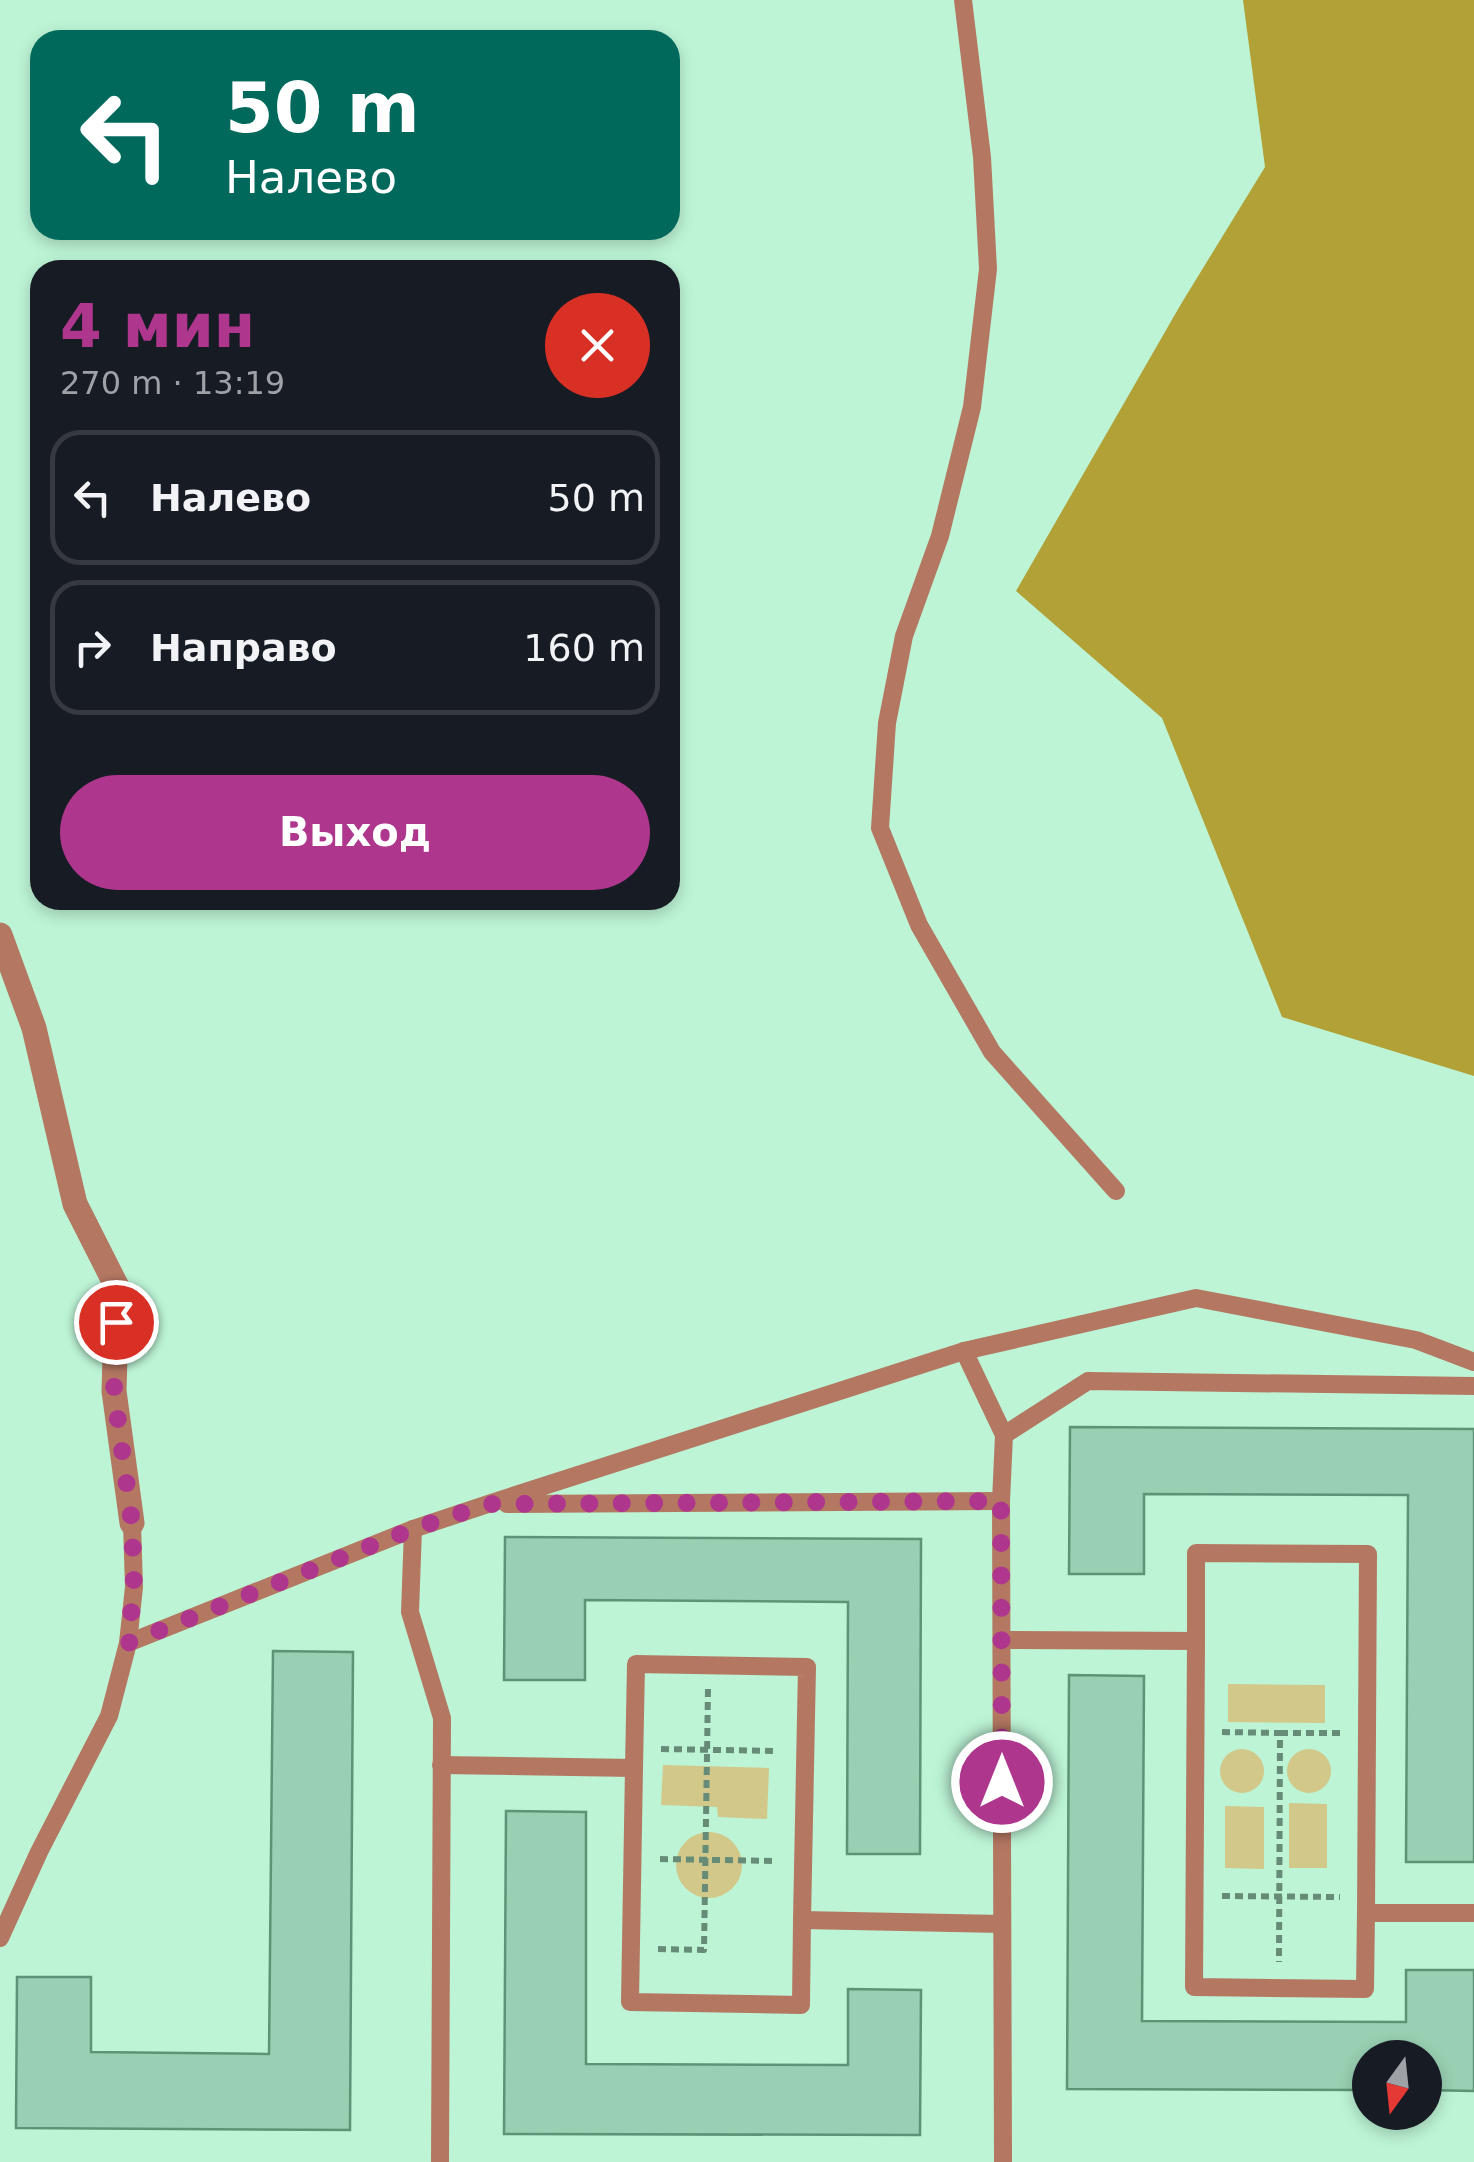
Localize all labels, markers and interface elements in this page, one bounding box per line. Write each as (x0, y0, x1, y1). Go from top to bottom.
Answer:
text: 50 m (225, 67, 420, 149)
icon: left (60, 70, 190, 200)
text: Налево (225, 151, 397, 204)
text: 4 мин (60, 291, 255, 361)
button: close (545, 293, 650, 398)
text: 270 m · 13:19 (60, 364, 285, 402)
icon: left (65, 470, 120, 525)
text: Налево (150, 476, 311, 520)
text: 50 m (548, 476, 645, 520)
icon: right (65, 620, 120, 675)
text: Направо (150, 626, 337, 670)
text: 160 m (523, 626, 645, 670)
button: Выход (60, 775, 650, 890)
pin (74, 1280, 159, 1365)
icon: arrive (89, 1295, 144, 1350)
position arrow (950, 1730, 1054, 1834)
north arrow (1352, 2040, 1442, 2130)
map controls (1352, 2040, 1442, 2130)

